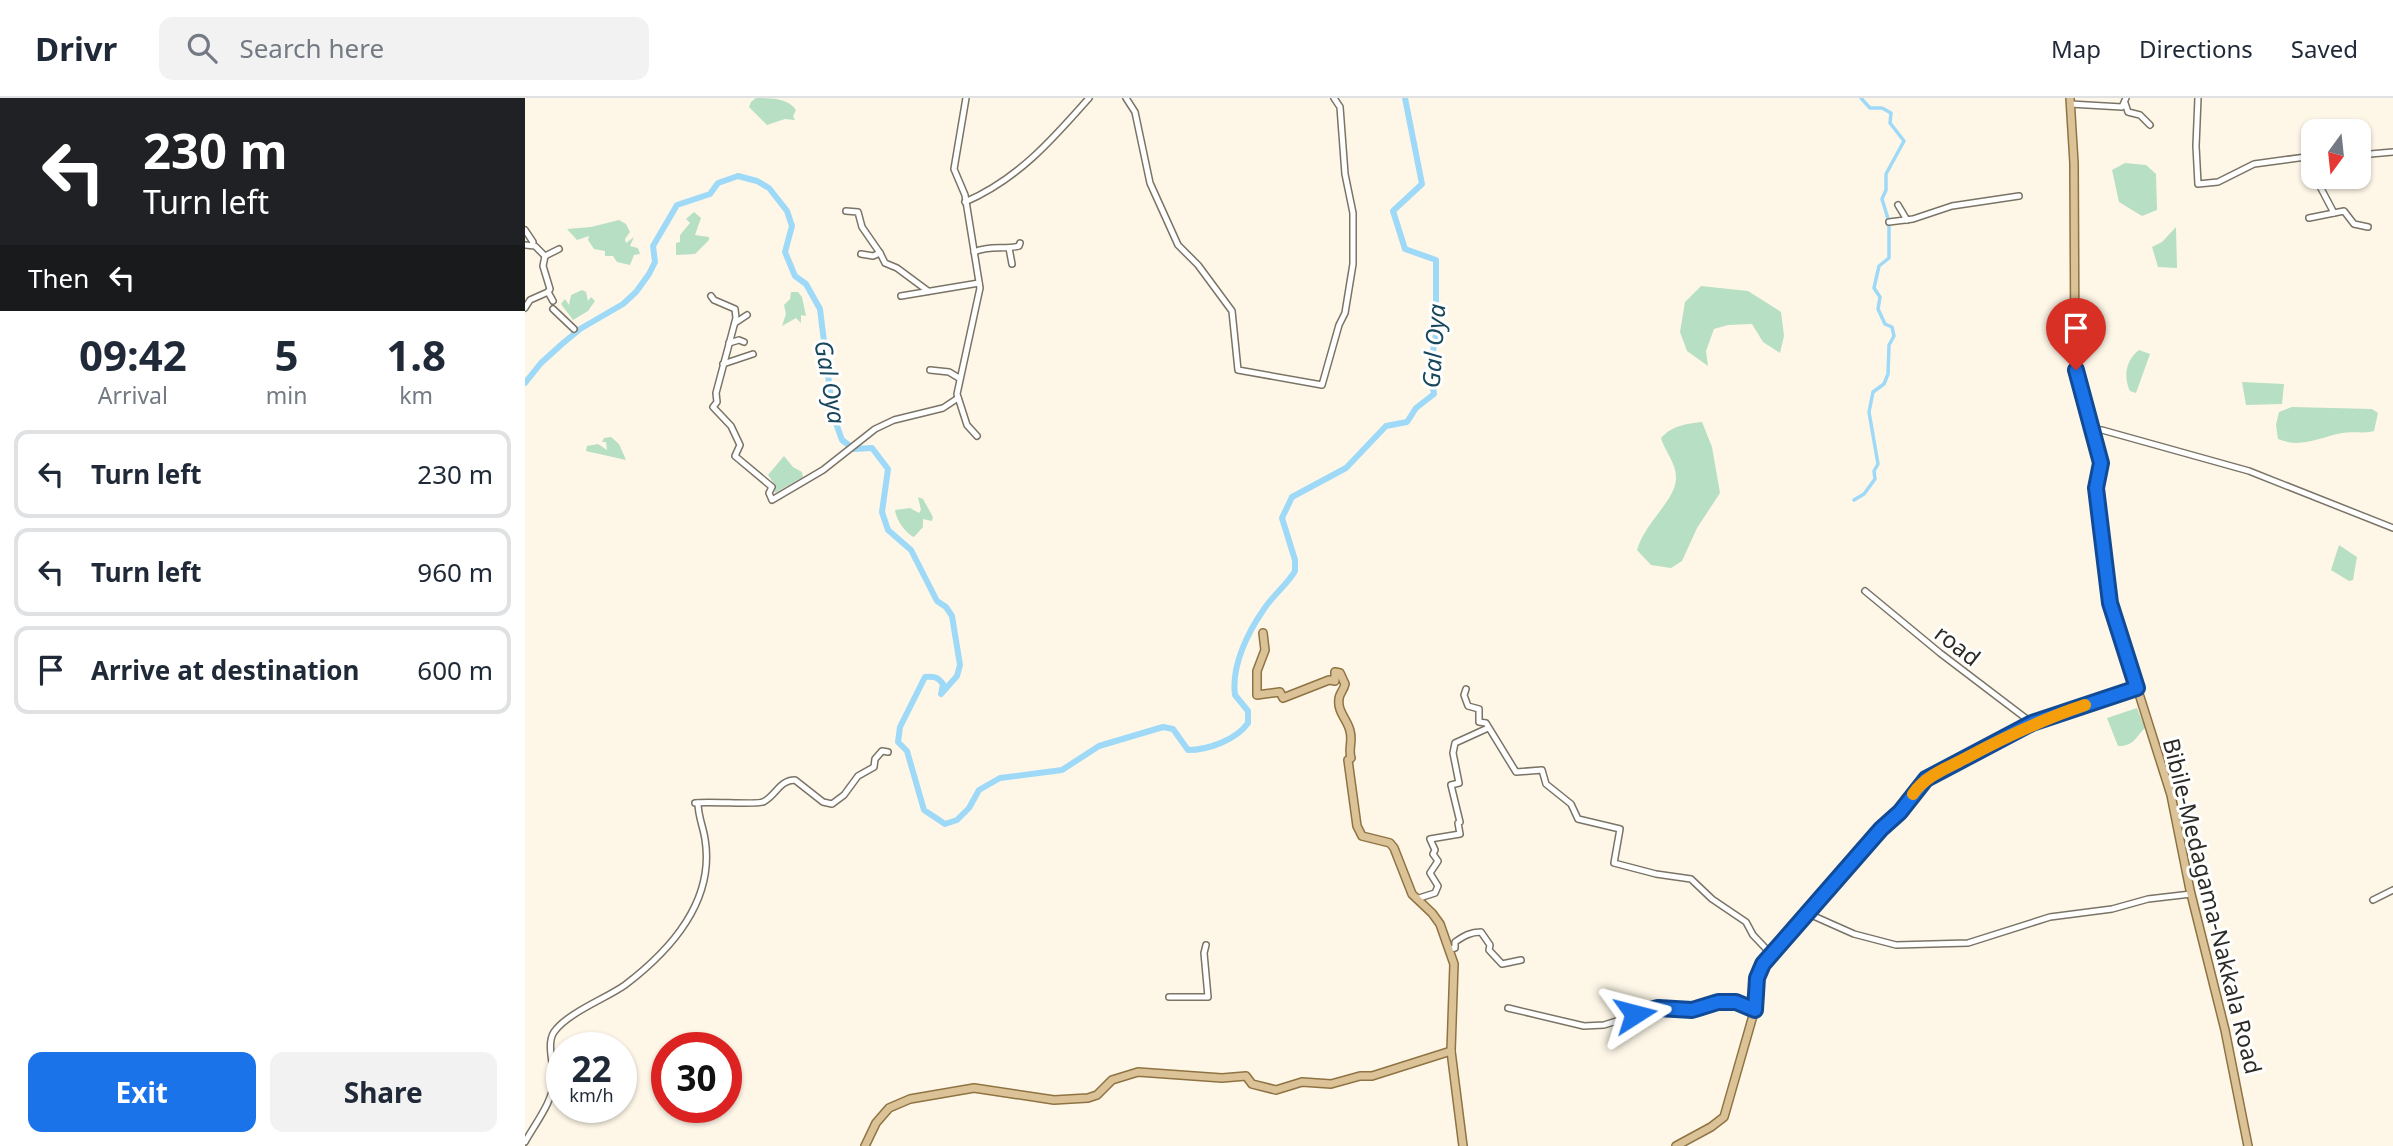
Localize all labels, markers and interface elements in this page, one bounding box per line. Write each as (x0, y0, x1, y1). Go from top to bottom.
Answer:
search box (159, 17, 649, 80)
text: Drivr (35, 26, 117, 71)
icon: search (183, 29, 221, 67)
text: Search here (239, 30, 384, 66)
text: Map (2051, 32, 2101, 65)
text: Directions (2139, 32, 2253, 65)
text: Saved (2291, 32, 2358, 65)
text: 230 m (143, 117, 288, 183)
north arrow (2301, 119, 2371, 189)
map controls (2301, 119, 2371, 189)
icon: left (28, 126, 119, 217)
text: Turn left (143, 180, 269, 223)
icon: left (103, 259, 141, 297)
text: Then (28, 260, 89, 296)
pin (2046, 298, 2106, 370)
water label: Gal Oya (1414, 302, 1452, 389)
icon: arrive (2057, 309, 2095, 347)
text: 09:42 (79, 326, 187, 383)
text: 5 (275, 326, 299, 383)
text: 1.8 (386, 326, 446, 383)
water label: Gal Oya (807, 338, 855, 427)
text: Arrival (98, 379, 168, 411)
text: min (266, 379, 307, 411)
text: km (399, 379, 433, 411)
icon: left (32, 455, 70, 493)
text: Turn left (91, 456, 202, 492)
text: 230 m (417, 456, 493, 492)
icon: left (32, 553, 70, 591)
text: Turn left (91, 554, 202, 590)
text: 960 m (417, 554, 493, 590)
street label: road (1928, 617, 1988, 673)
icon: arrive (32, 651, 70, 689)
text: Arrive at destination (91, 652, 360, 688)
text: 600 m (417, 652, 493, 688)
street label: Bibile-Medagama-Nakkala Road (2156, 735, 2270, 1077)
position arrow (1598, 977, 1672, 1051)
speed limit sign: 30 (651, 1032, 742, 1123)
text: 22 (571, 1045, 612, 1092)
button: Exit (28, 1052, 256, 1132)
button: Share (270, 1052, 497, 1132)
text: km/h (569, 1083, 614, 1107)

